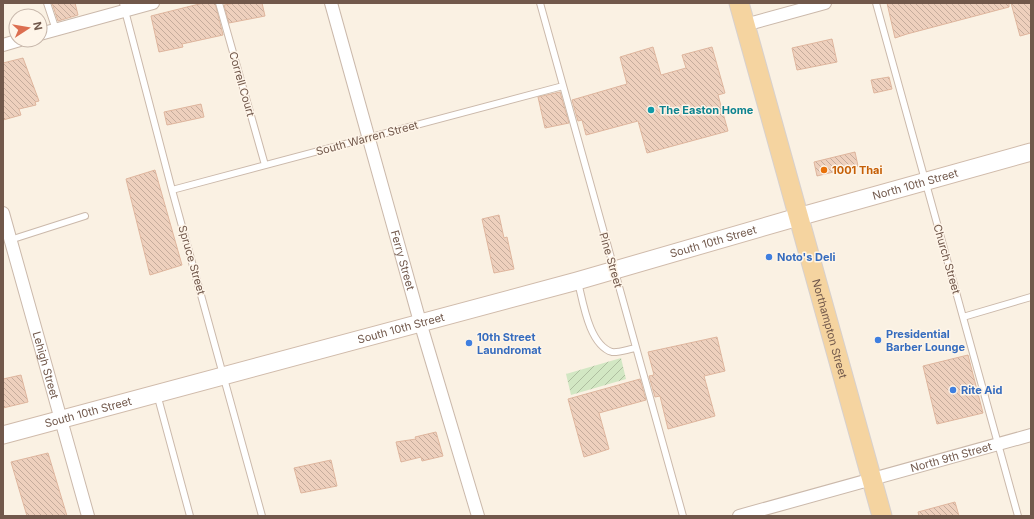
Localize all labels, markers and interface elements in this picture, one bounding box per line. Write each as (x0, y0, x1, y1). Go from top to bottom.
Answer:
north arrow (8, 8, 48, 48)
text: N (30, 20, 46, 31)
street label: Correll Court (226, 50, 258, 118)
place label: The Easton Home (659, 103, 754, 117)
marker: The Easton Home (646, 105, 656, 115)
street label: South Warren Street (314, 118, 420, 158)
place label: 1001 Thai (832, 163, 883, 177)
marker: 1001 Thai (819, 165, 829, 175)
street label: North 10th Street (871, 166, 960, 203)
street label: South 10th Street (668, 222, 758, 261)
street label: Church Street (930, 222, 964, 296)
street label: Spruce Street (175, 224, 209, 297)
street label: Ferry Street (388, 229, 418, 292)
street label: Pine Street (596, 231, 626, 290)
place label: Noto's Deli (777, 250, 835, 264)
marker: Noto's Deli (764, 252, 774, 262)
street label: Northampton Street (809, 277, 850, 380)
street label: South 10th Street (356, 310, 446, 347)
place label: Presidential Barber Lounge (886, 327, 965, 354)
street label: Lehigh Street (30, 330, 62, 401)
place label: 10th Street Laundromat (477, 330, 542, 357)
marker: Presidential Barber Lounge (873, 335, 883, 345)
marker: 10th Street Laundromat (464, 338, 474, 348)
place label: Rite Aid (961, 383, 1003, 397)
marker: Rite Aid (948, 385, 958, 395)
street label: South 10th Street (43, 394, 133, 431)
street label: North 9th Street (909, 439, 994, 475)

